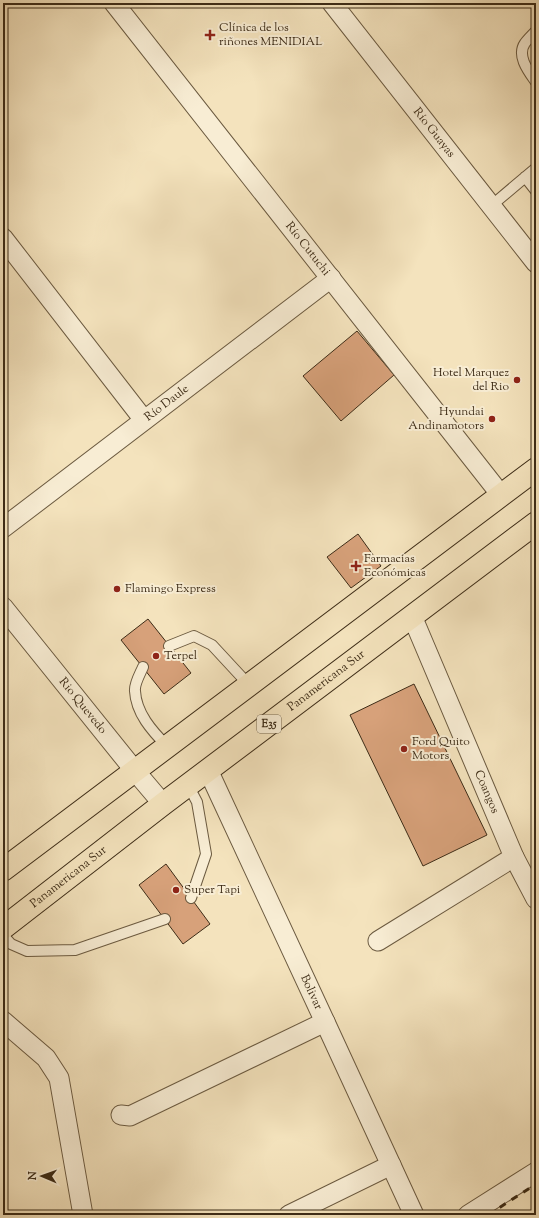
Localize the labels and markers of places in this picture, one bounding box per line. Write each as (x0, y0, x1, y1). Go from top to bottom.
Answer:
place label: Clínica de los riñones MENIDIAL (219, 19, 323, 51)
marker: Clínica de los riñones MENIDIAL (204, 29, 216, 41)
place label: Hotel Marquez del Rio (433, 364, 509, 396)
marker: Hotel Marquez del Rio (512, 375, 522, 385)
place label: Hyundai Andinamotors (408, 403, 485, 435)
marker: Hyundai Andinamotors (487, 414, 497, 424)
place label: Farmacias Económicas (364, 550, 426, 582)
marker: Farmacias Económicas (351, 561, 361, 571)
place label: Flamingo Express (125, 580, 216, 598)
marker: Flamingo Express (112, 584, 122, 594)
place label: Terpel (164, 647, 198, 665)
marker: Terpel (151, 651, 161, 661)
place label: Ford Quito Motors (412, 733, 470, 765)
marker: Ford Quito Motors (399, 744, 409, 754)
place label: Super Tapi (184, 881, 241, 899)
marker: Super Tapi (171, 885, 181, 895)

